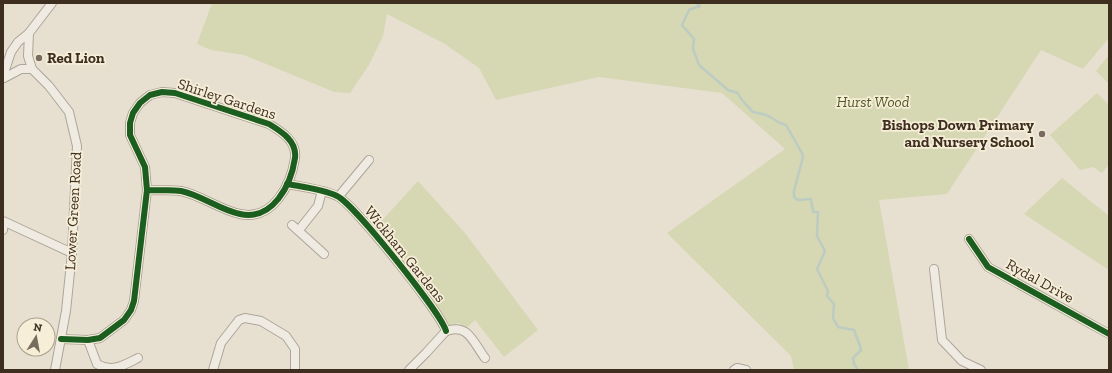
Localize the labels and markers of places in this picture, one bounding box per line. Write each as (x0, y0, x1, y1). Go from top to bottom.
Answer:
place label: Red Lion (47, 49, 105, 67)
marker: Red Lion (34, 53, 44, 63)
place label: Bishops Down Primary and Nursery School (882, 116, 1034, 151)
marker: Bishops Down Primary and Nursery School (1037, 129, 1047, 139)

